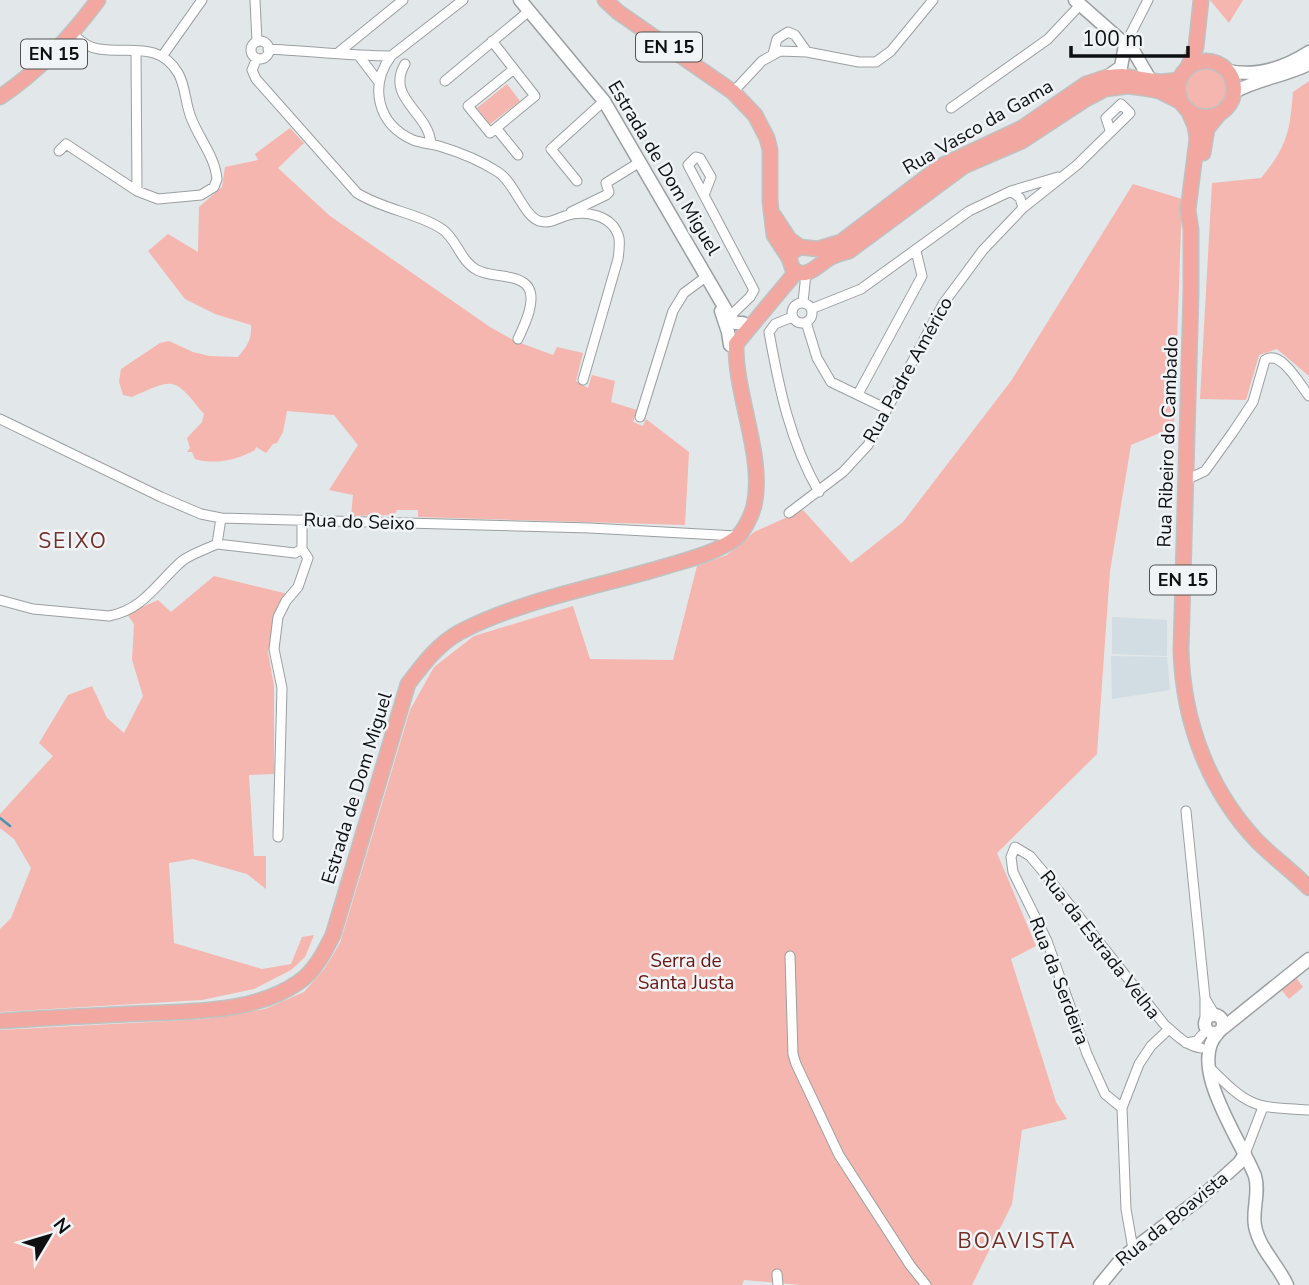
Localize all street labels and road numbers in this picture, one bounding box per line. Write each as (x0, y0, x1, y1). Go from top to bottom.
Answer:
road number: EN 15 (636, 32, 702, 62)
road number: EN 15 (21, 40, 87, 68)
street label: Rua Vasco da Gama (898, 73, 1058, 181)
street label: Estrada de Dom Miguel (601, 76, 727, 261)
street label: Rua Padre Américo (857, 292, 959, 448)
street label: Rua Ribeiro do Cambado (1151, 336, 1185, 548)
street label: Rua do Seixo (303, 507, 415, 537)
road number: EN 15 (1150, 566, 1216, 594)
street label: Estrada de Dom Miguel (315, 688, 399, 887)
street label: Rua da Estrada Velha (1034, 865, 1166, 1025)
street label: Rua da Serdeira (1023, 913, 1095, 1049)
street label: Rua da Boavista (1110, 1166, 1234, 1272)

